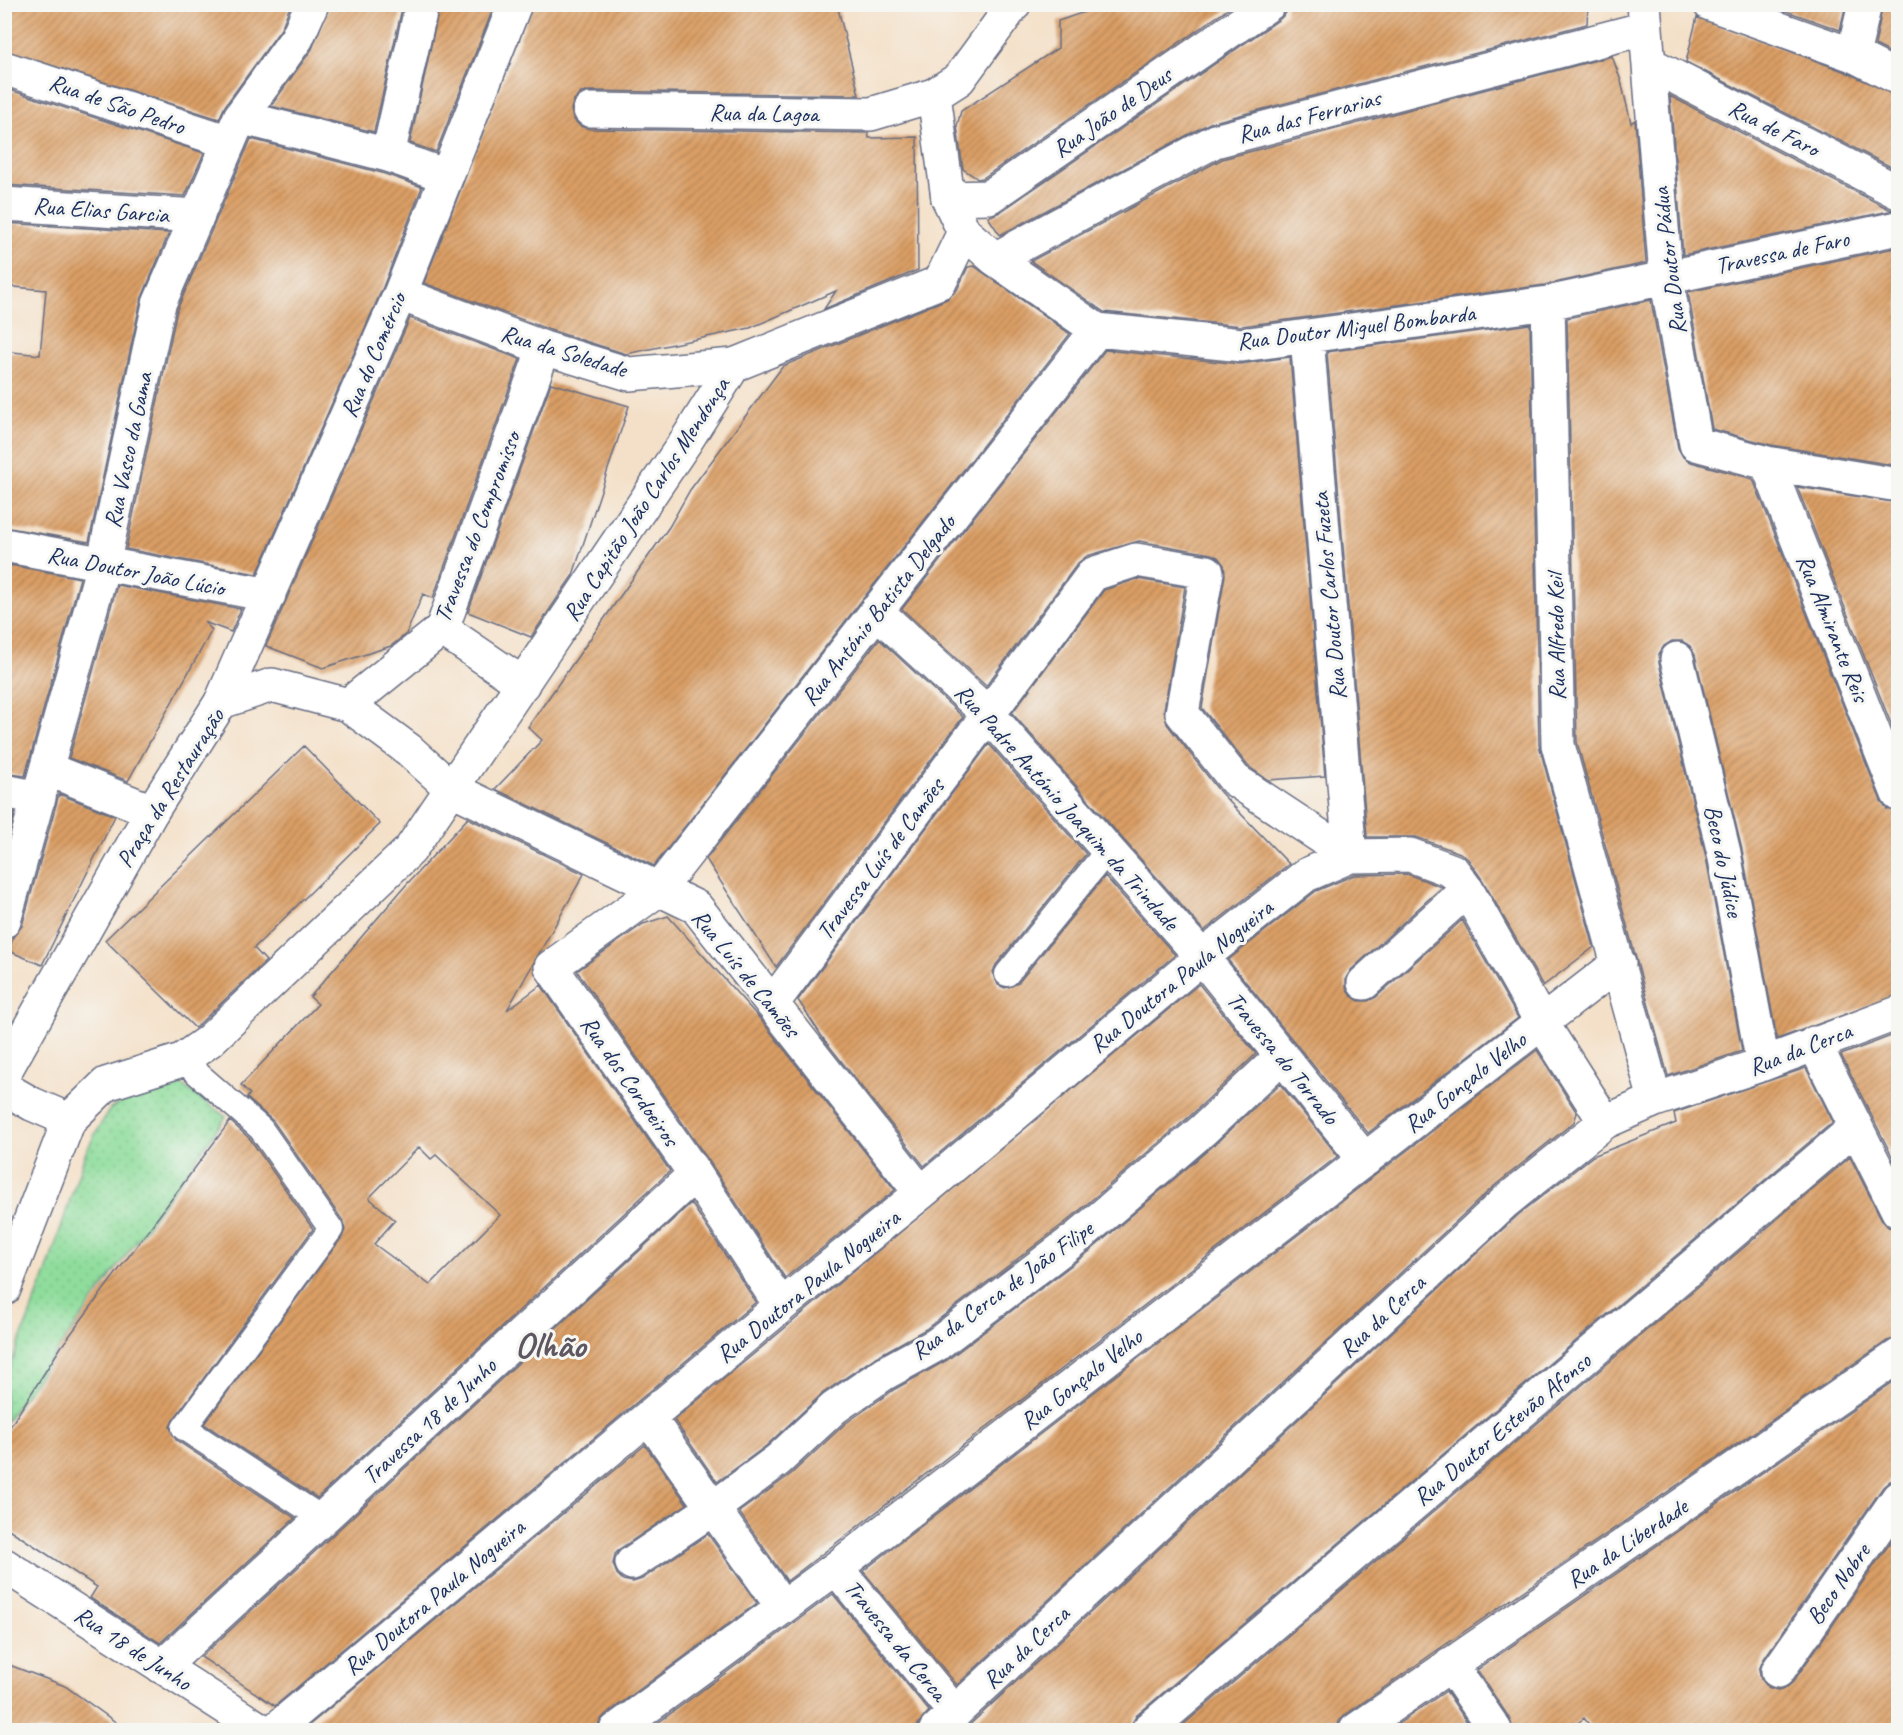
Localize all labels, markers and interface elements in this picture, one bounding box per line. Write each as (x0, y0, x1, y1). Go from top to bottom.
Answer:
street label: Rua João de Deus (1047, 59, 1179, 164)
street label: Rua de São Pedro (45, 67, 190, 142)
street label: Rua das Ferrarias (1234, 82, 1386, 149)
street label: Rua de Faro (1724, 93, 1826, 165)
street label: Rua da Lagoa (709, 97, 821, 129)
street label: Rua Doutor Pádua (1645, 184, 1693, 336)
street label: Rua Elias Garcia (32, 190, 171, 230)
street label: Travessa de Faro (1712, 223, 1853, 281)
street label: Rua do Comércio (333, 286, 414, 422)
street label: Rua Doutor Miguel Bombarda (1235, 297, 1478, 356)
street label: Rua da Soledade (498, 318, 633, 385)
street label: Rua Vasco da Gama (97, 368, 159, 531)
street label: Rua Capitão João Carlos Mendonça (556, 370, 737, 626)
street label: Travessa do Compromisso (427, 425, 528, 627)
street label: Rua Doutor Carlos Fuzeta (1305, 489, 1353, 701)
street label: Rua António Batista Delgado (794, 507, 963, 711)
street label: Rua Doutor João Lúcio (45, 539, 230, 603)
street label: Rua Almirante Reis (1790, 550, 1877, 708)
street label: Rua Alfredo Keil (1540, 569, 1572, 701)
street label: Rua Padre António Joaquim da Trindade (948, 678, 1187, 938)
street label: Praça da Restauração (109, 702, 232, 873)
street label: Travessa Luís de Camões (810, 770, 952, 946)
street label: Beco do Júdice (1698, 803, 1751, 922)
street label: Rua Doutora Paula Nogueira (1083, 892, 1280, 1059)
street label: Rua Luís de Camões (685, 903, 809, 1045)
street label: Travessa do Torrado (1220, 986, 1347, 1132)
street label: Rua dos Cordoeiros (574, 1010, 687, 1153)
street label: Rua da Cerca (1744, 1015, 1857, 1082)
street label: Rua Gonçalo Velho (1398, 1024, 1533, 1139)
street label: Rua Doutora Paula Nogueira (710, 1202, 907, 1369)
street label: Rua da Cerca de João Filipe (905, 1213, 1101, 1366)
street label: Rua da Cerca (1332, 1267, 1433, 1364)
street label: Rua Gonçalo Velho (1014, 1321, 1149, 1436)
district label: Olhão (515, 1322, 588, 1368)
street label: Rua Doutor Estevão Afonso (1407, 1345, 1598, 1512)
street label: Travessa 18 de Junho (356, 1350, 503, 1491)
street label: Rua da Liberdade (1561, 1490, 1695, 1595)
street label: Rua Doutora Paula Nogueira (337, 1511, 532, 1682)
street label: Beco Nobre (1799, 1536, 1878, 1630)
street label: Travessa da Cerca (838, 1573, 955, 1709)
street label: Rua da Cerca (976, 1598, 1077, 1695)
street label: Rua 18 de Junho (69, 1599, 198, 1698)

